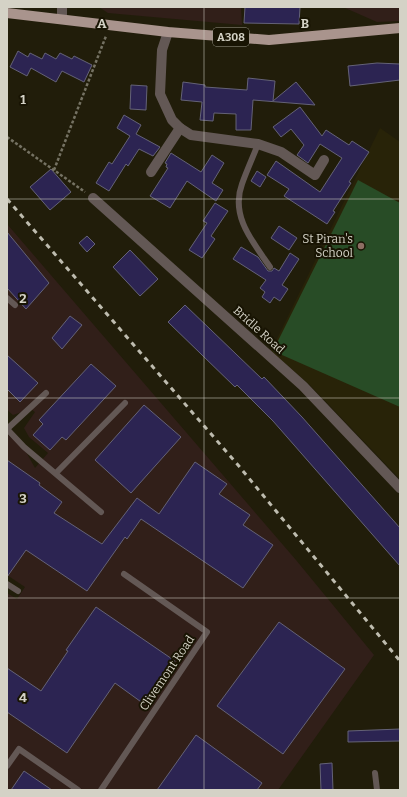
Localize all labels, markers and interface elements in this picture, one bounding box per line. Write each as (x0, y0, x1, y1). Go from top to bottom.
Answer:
text: A (97, 16, 107, 31)
text: B (301, 16, 309, 31)
road number: A308 (213, 28, 249, 46)
text: 1 (20, 92, 26, 107)
place label: St Piran's School (302, 232, 354, 260)
marker: St Piran's School (356, 241, 366, 251)
text: 2 (19, 291, 27, 306)
street label: Bridle Road (231, 303, 287, 357)
text: 3 (19, 491, 27, 506)
street label: Clivemont Road (137, 633, 197, 713)
text: 4 (19, 690, 27, 705)

